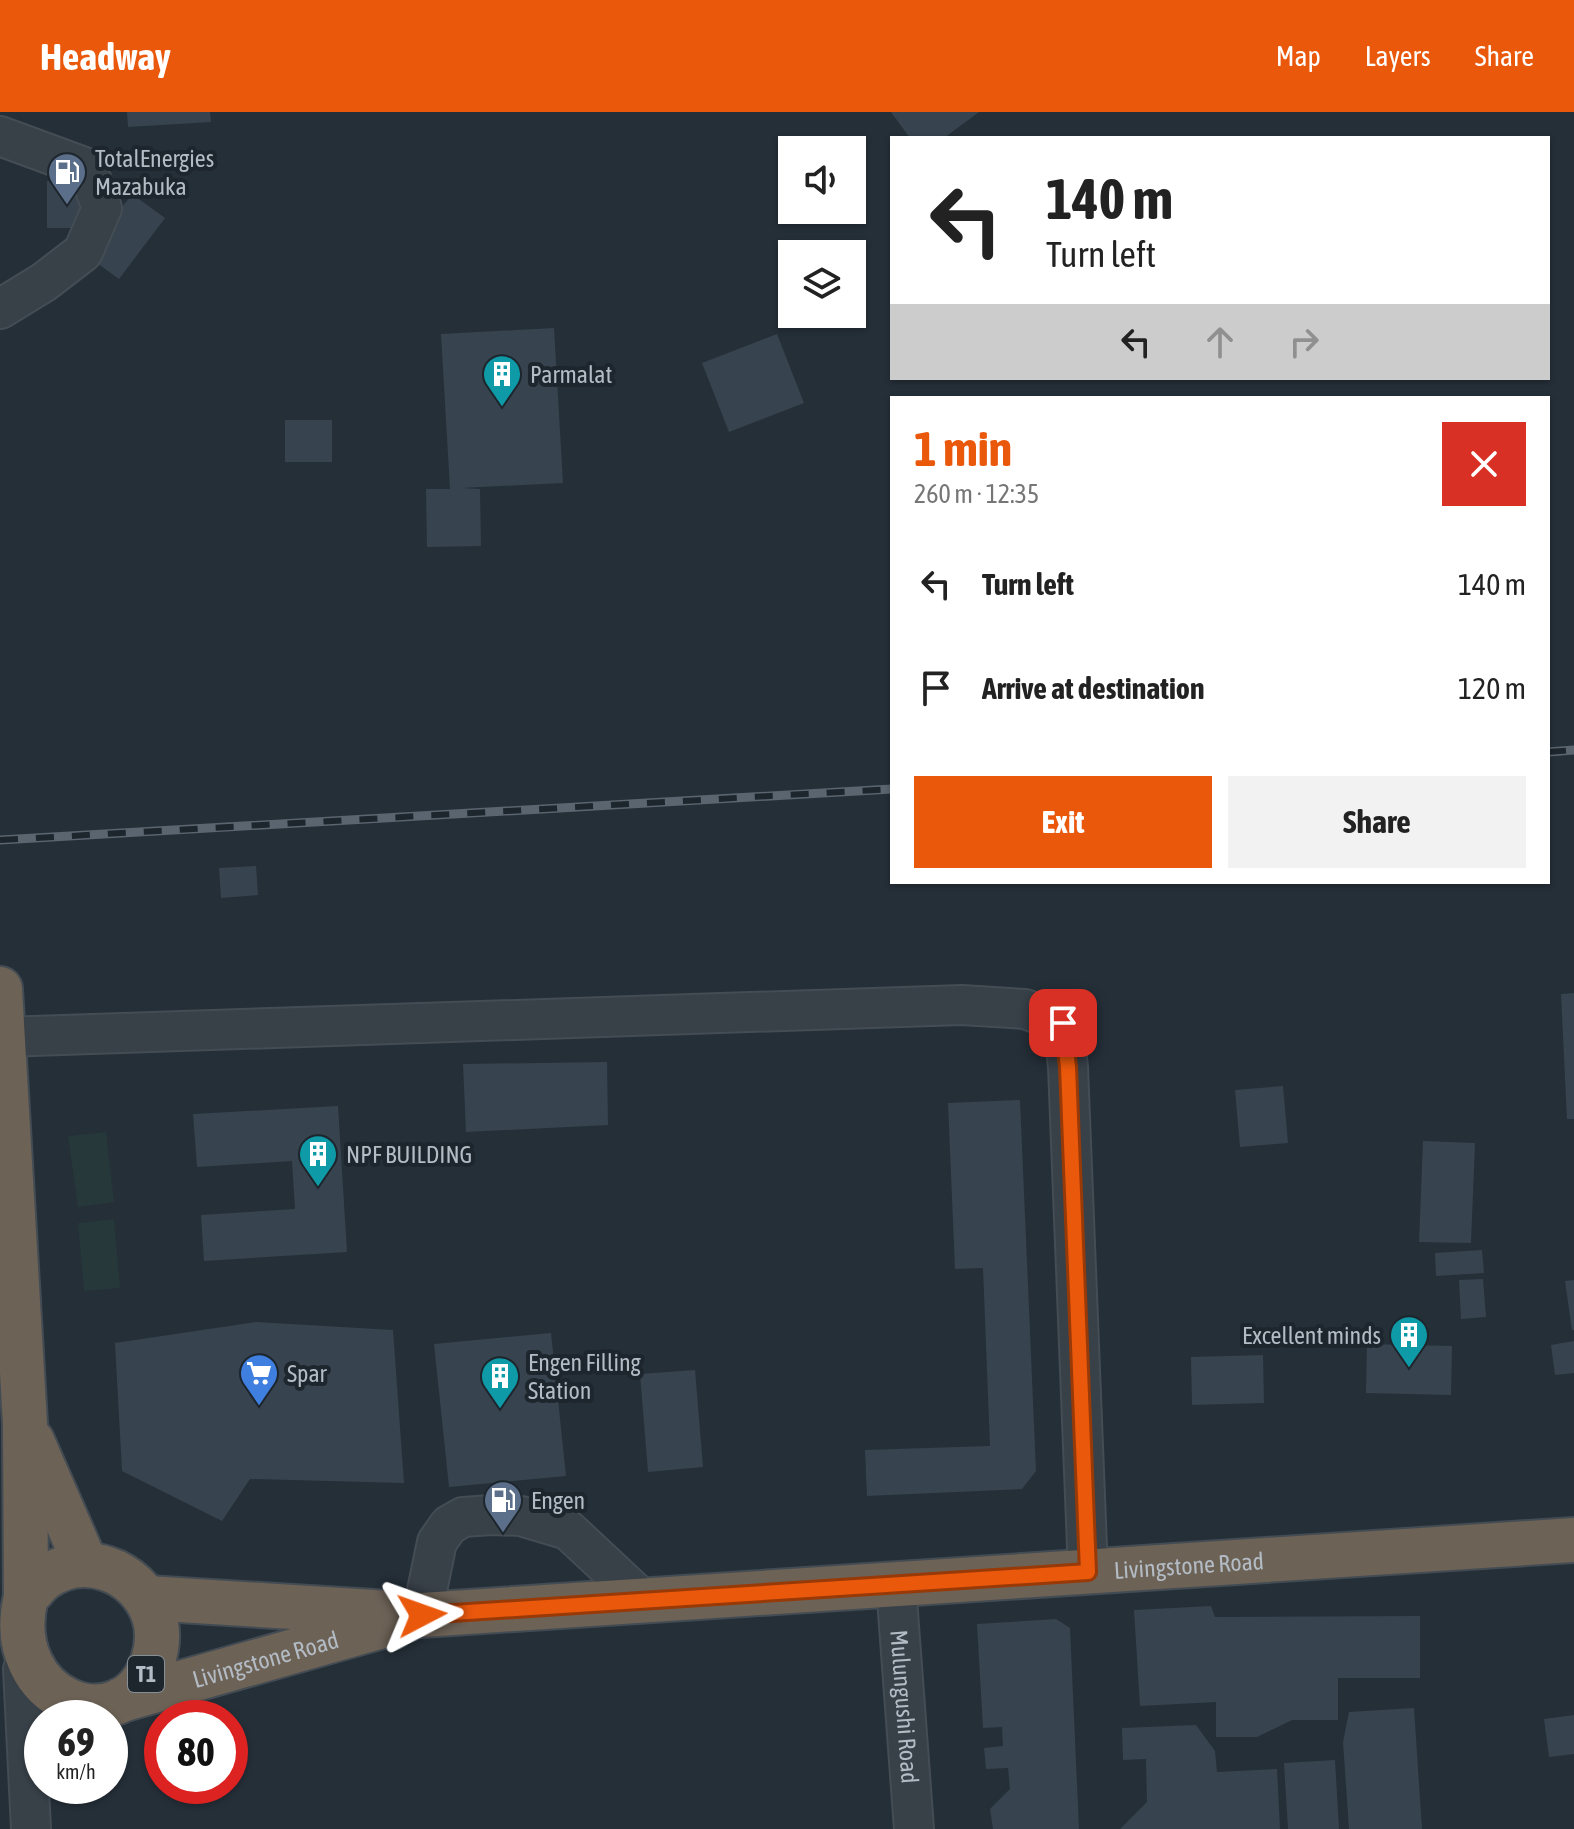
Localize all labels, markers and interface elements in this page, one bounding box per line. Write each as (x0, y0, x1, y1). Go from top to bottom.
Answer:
text: Headway (40, 35, 171, 78)
text: Map (1276, 40, 1321, 72)
text: Layers (1365, 40, 1431, 72)
text: Share (1475, 40, 1534, 72)
map controls (778, 136, 866, 328)
button: sound (778, 136, 866, 224)
place label: TotalEnergies Mazabuka (95, 145, 214, 200)
fuel station icon: TotalEnergies Mazabuka (46, 151, 88, 206)
text: 140 m (1046, 167, 1173, 231)
icon: left (914, 168, 1018, 272)
text: Turn left (1046, 233, 1156, 275)
button: layers (778, 240, 866, 328)
icon: left (1114, 320, 1158, 364)
icon: ahead (1198, 320, 1242, 364)
icon: right (1282, 320, 1326, 364)
building icon: Parmalat (481, 353, 523, 408)
place label: Parmalat (530, 361, 612, 388)
text: 1 min (914, 421, 1012, 476)
button: close (1442, 422, 1526, 506)
text: 260 m · 12:35 (914, 479, 1039, 509)
icon: left (914, 562, 958, 606)
text: Turn left (982, 567, 1074, 601)
text: 140 m (1458, 567, 1526, 601)
icon: arrive (914, 666, 958, 710)
text: Arrive at destination (982, 671, 1204, 705)
text: 120 m (1458, 671, 1526, 705)
button: Exit (914, 776, 1212, 868)
button: Share (1228, 776, 1526, 868)
pin (1029, 989, 1097, 1057)
icon: arrive (1041, 1001, 1085, 1045)
building icon: NPF BUILDING (297, 1133, 339, 1188)
place label: NPF BUILDING (346, 1141, 472, 1168)
building icon: Excellent minds (1388, 1314, 1430, 1369)
place label: Excellent minds (1242, 1322, 1381, 1349)
place label: Engen Filling Station (528, 1349, 642, 1404)
supermarket icon: Spar (238, 1352, 280, 1407)
building icon: Engen Filling Station (479, 1355, 521, 1410)
place label: Spar (287, 1360, 328, 1387)
fuel station icon: Engen (482, 1479, 524, 1534)
place label: Engen (531, 1487, 585, 1514)
street label: Livingstone Road (1113, 1547, 1265, 1583)
position arrow (380, 1573, 464, 1657)
street label: Livingstone Road (189, 1626, 341, 1693)
street label: Mulungushi Road (886, 1629, 924, 1784)
road number: T1 (128, 1656, 164, 1692)
speed limit sign: 80 (144, 1700, 248, 1804)
text: 69 (57, 1719, 95, 1764)
text: km/h (56, 1760, 96, 1783)

